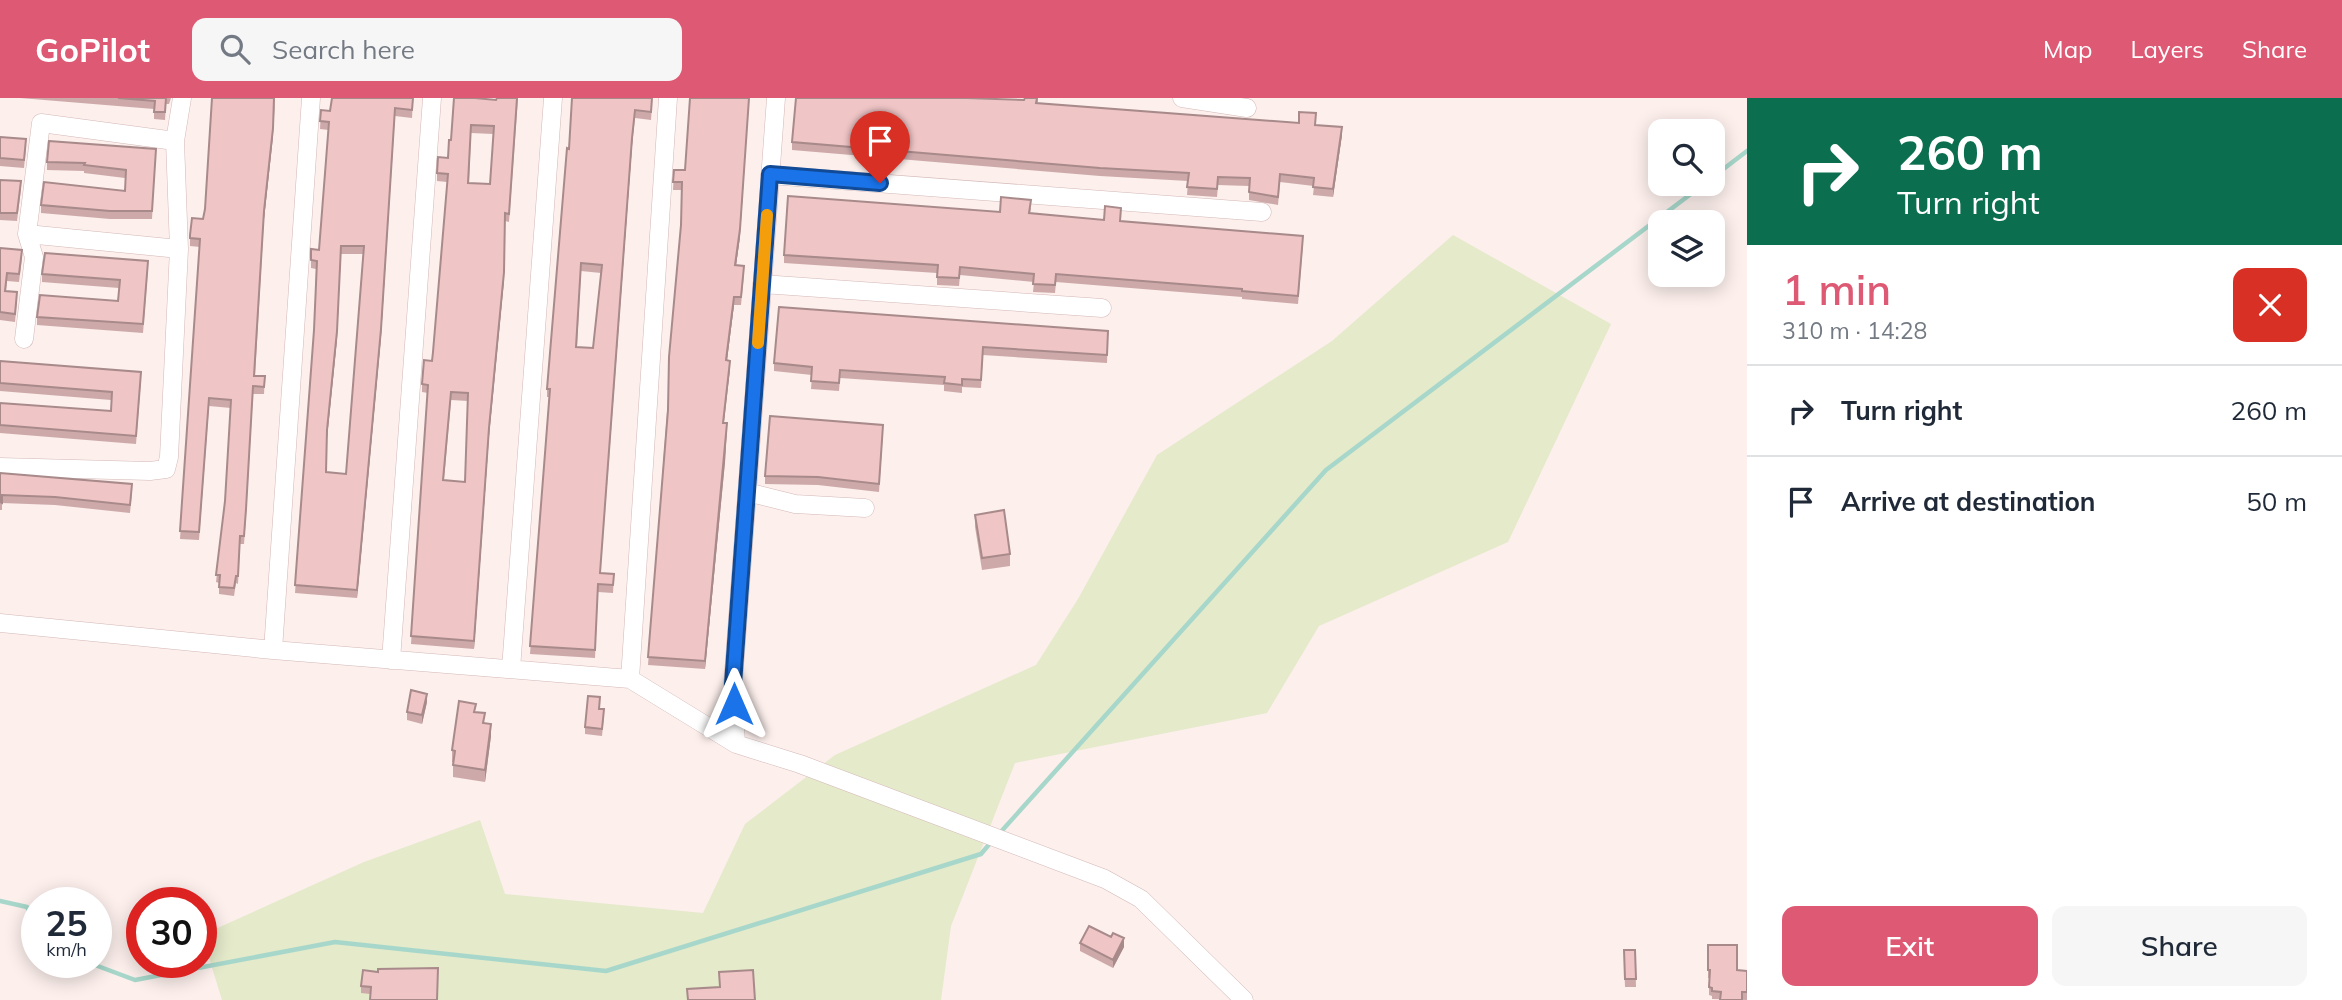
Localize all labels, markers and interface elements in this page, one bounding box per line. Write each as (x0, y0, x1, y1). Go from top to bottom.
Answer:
search box (192, 18, 682, 81)
text: GoPilot (35, 29, 150, 70)
icon: search (216, 30, 254, 68)
text: Search here (272, 33, 415, 66)
text: Map (2043, 34, 2092, 64)
text: Layers (2130, 34, 2204, 64)
text: Share (2242, 34, 2307, 64)
pin (850, 111, 910, 183)
map controls (1648, 119, 1725, 287)
button: search (1648, 119, 1725, 196)
text: 260 m (1897, 121, 2043, 182)
icon: arrive (861, 122, 899, 160)
icon: right (1782, 126, 1873, 217)
text: Turn right (1897, 182, 2040, 222)
button: layers (1648, 210, 1725, 287)
text: 1 min (1782, 263, 1891, 316)
button: close (2233, 268, 2307, 342)
text: 310 m · 14:28 (1782, 316, 1927, 345)
icon: right (1782, 392, 1820, 430)
text: Turn right (1841, 394, 1962, 427)
text: 260 m (2231, 394, 2307, 427)
icon: arrive (1782, 483, 1820, 521)
text: Arrive at destination (1841, 485, 2096, 518)
text: 50 m (2246, 485, 2307, 518)
position arrow (697, 667, 771, 741)
speed limit sign: 30 (126, 887, 217, 978)
text: 25 (45, 901, 88, 945)
button: Exit (1782, 906, 2038, 986)
button: Share (2052, 906, 2307, 986)
text: km/h (46, 938, 87, 961)

